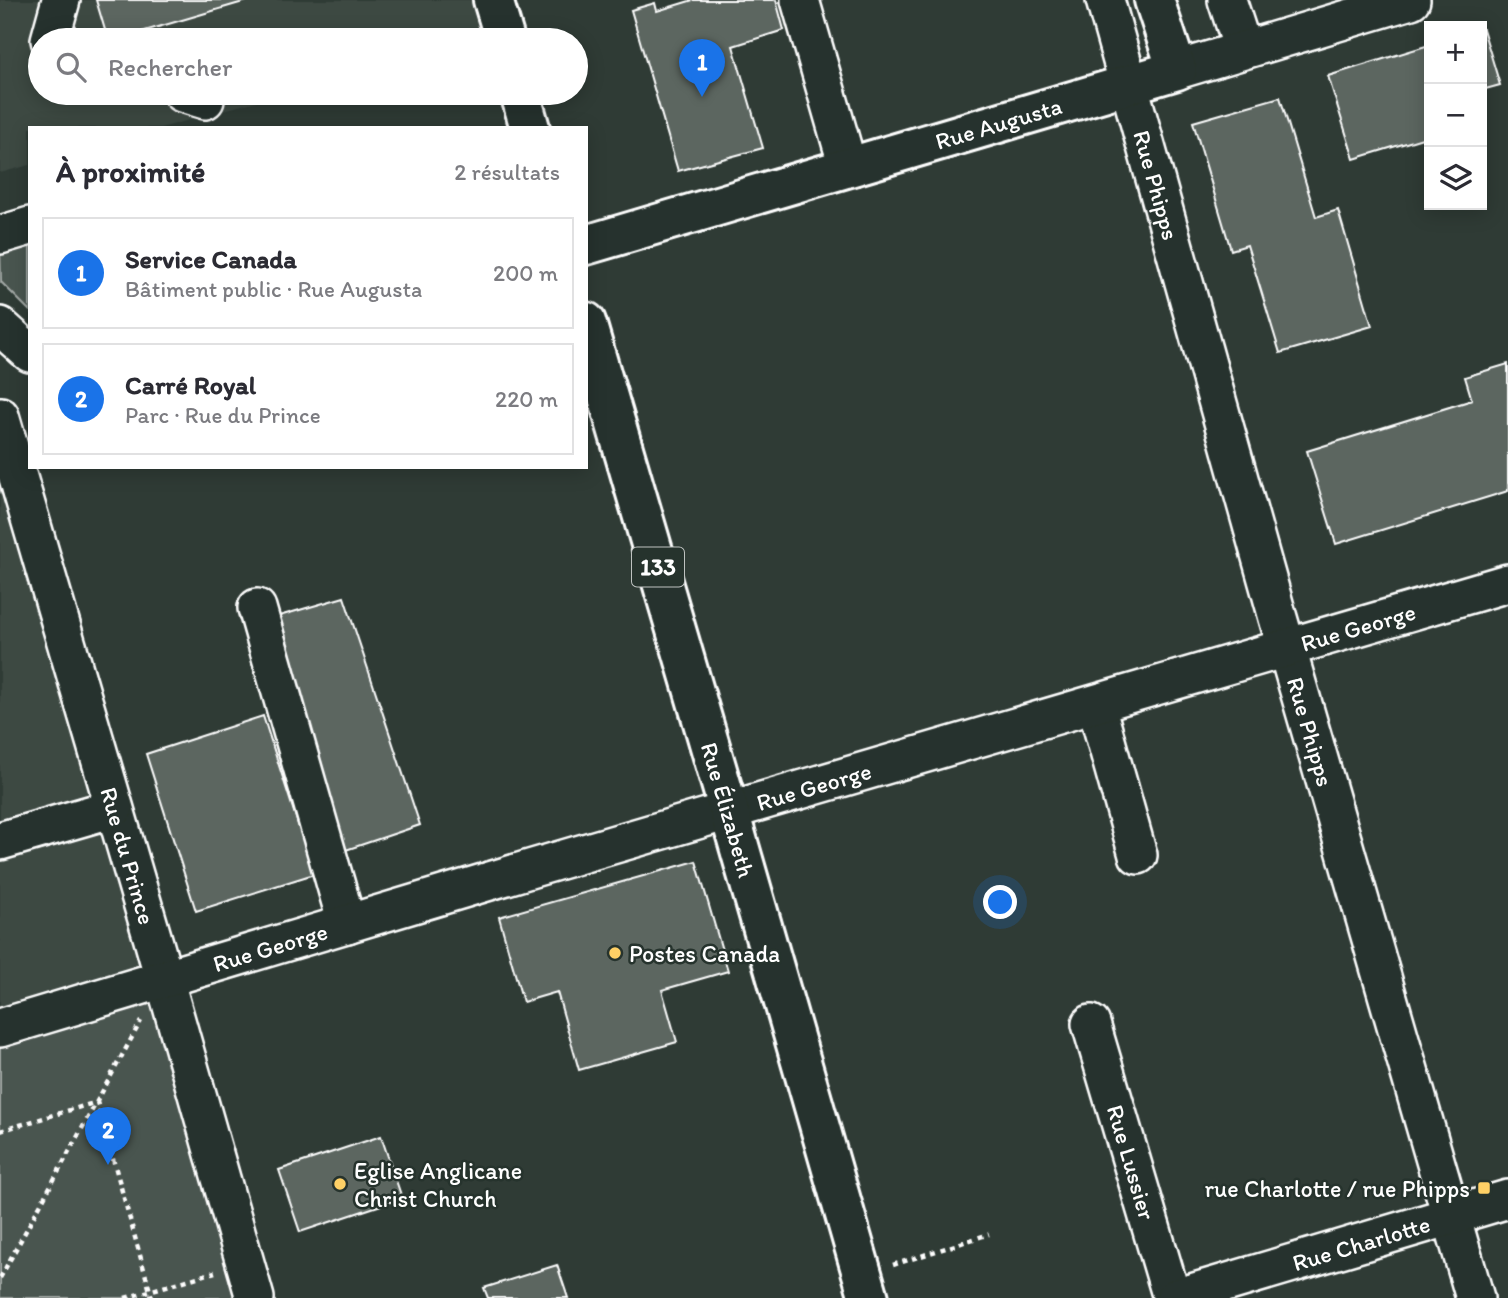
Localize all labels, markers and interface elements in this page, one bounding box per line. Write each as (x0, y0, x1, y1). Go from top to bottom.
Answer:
map controls (1424, 21, 1487, 210)
button: + (1424, 21, 1487, 84)
search box (28, 28, 588, 105)
pin: 1 (679, 39, 725, 97)
icon: search (52, 48, 90, 86)
text: Rechercher (108, 51, 232, 83)
button: − (1424, 84, 1487, 147)
street label: Rue Augusta (932, 90, 1065, 155)
street label: Rue Phipps (1128, 127, 1186, 243)
button: layers (1424, 147, 1487, 210)
text: À proximité (56, 153, 205, 190)
text: 2 résultats (454, 158, 560, 186)
text: Service Canada (125, 243, 297, 275)
text: 1 (76, 259, 86, 287)
text: 200 m (493, 259, 558, 287)
text: Bâtiment public · Rue Augusta (125, 275, 422, 303)
text: Carré Royal (125, 369, 256, 401)
text: 2 (75, 385, 87, 413)
text: 220 m (495, 385, 558, 413)
text: Parc · Rue du Prince (125, 401, 321, 429)
road number: 133 (632, 548, 684, 586)
street label: Rue George (1297, 596, 1419, 657)
street label: Rue Phipps (1281, 673, 1340, 790)
street label: Rue Élizabeth (695, 739, 762, 881)
street label: Rue George (753, 755, 875, 816)
street label: Rue du Prince (95, 783, 162, 928)
your location (983, 885, 1017, 919)
street label: Rue George (209, 916, 331, 978)
place label: Postes Canada (629, 939, 780, 968)
marker: Postes Canada (607, 945, 623, 961)
street label: Rue Lussier (1101, 1101, 1163, 1223)
pin: 2 (85, 1107, 131, 1165)
place label: Eglise Anglicane Christ Church (354, 1156, 522, 1213)
place label: rue Charlotte / rue Phipps (1205, 1174, 1470, 1203)
marker: Eglise Anglicane Christ Church (332, 1176, 348, 1192)
marker: rue Charlotte / rue Phipps (1476, 1180, 1492, 1196)
street label: Rue Charlotte (1289, 1209, 1433, 1277)

